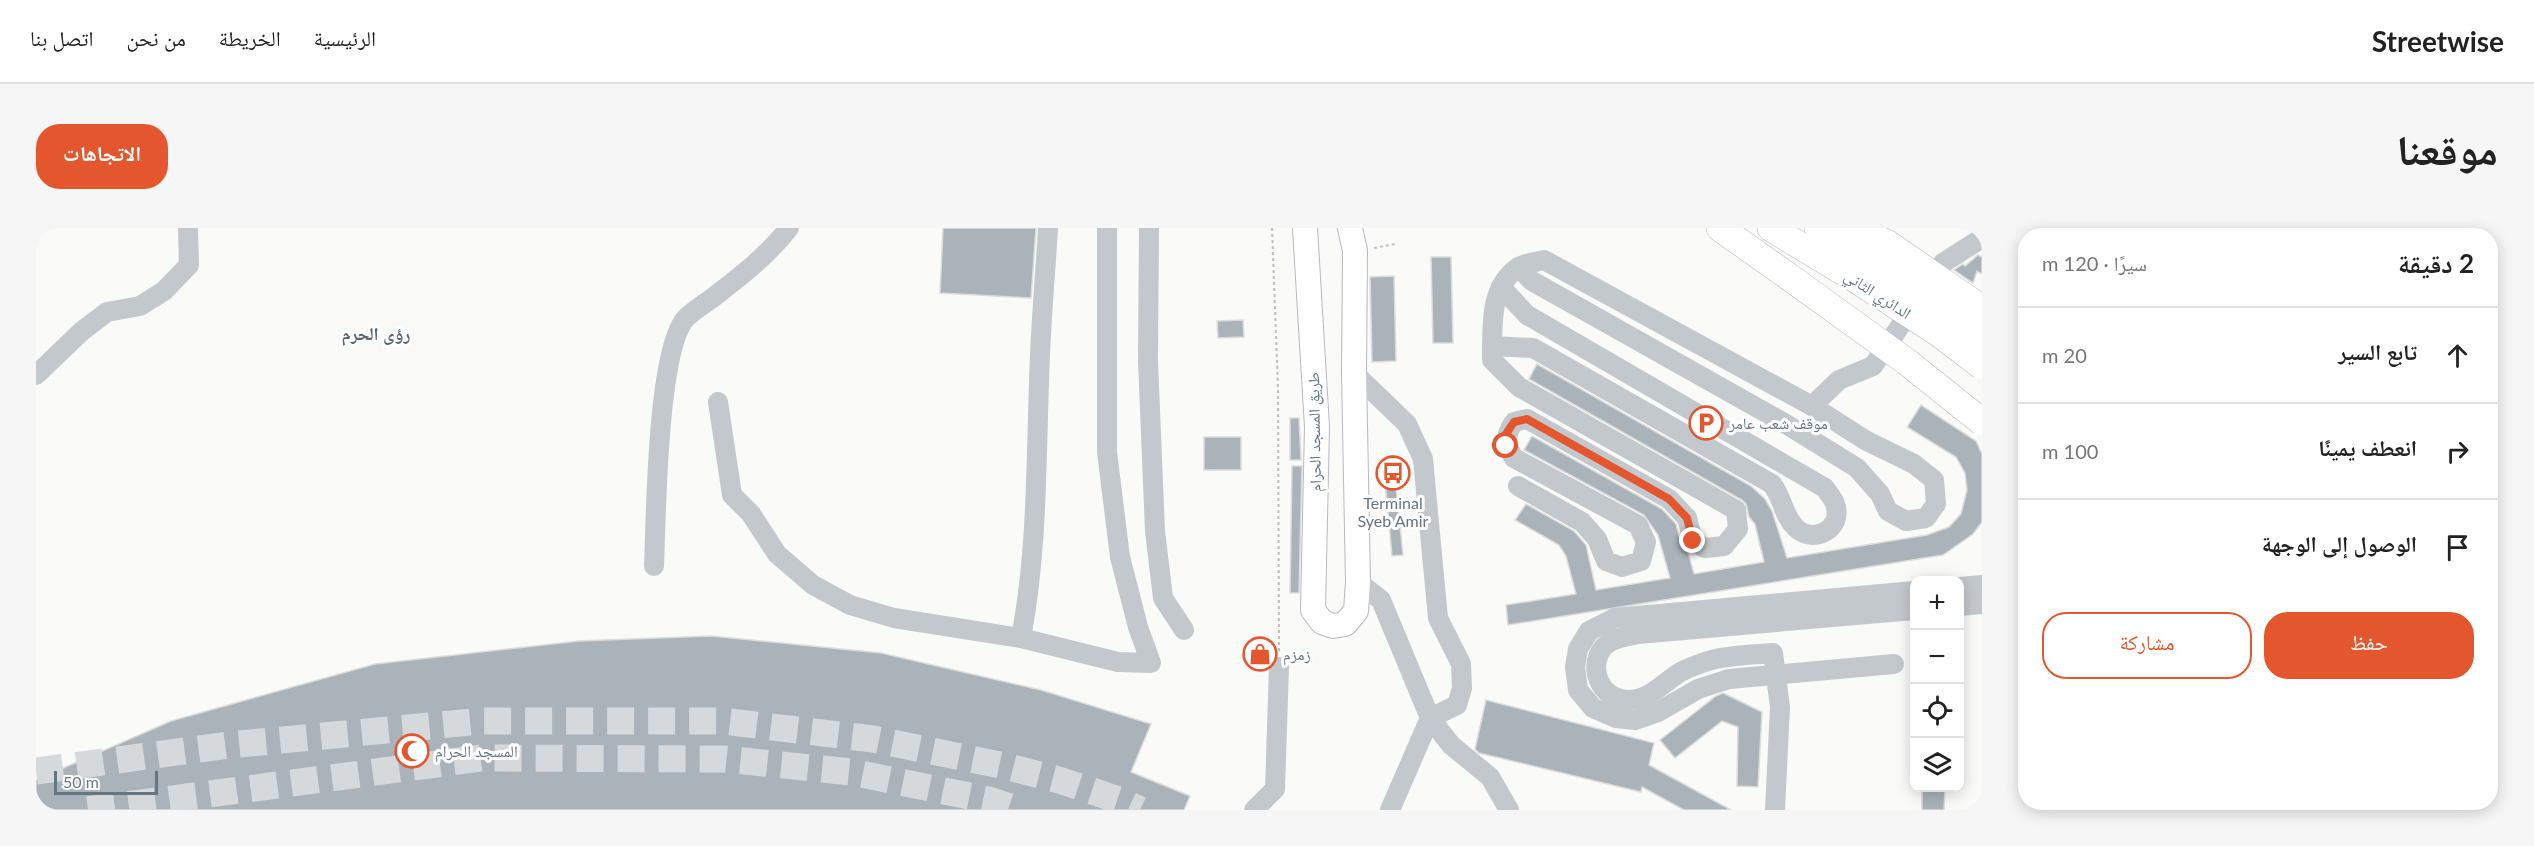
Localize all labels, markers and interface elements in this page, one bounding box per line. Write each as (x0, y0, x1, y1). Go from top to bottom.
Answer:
text: Streetwise (2372, 24, 2504, 58)
text: اتصل بنا (30, 25, 94, 50)
text: من نحن (127, 25, 186, 50)
text: الخريطة (219, 25, 281, 50)
text: الرئيسية (314, 25, 376, 50)
button: الاتجاهات (36, 124, 168, 189)
text: موقعنا (2397, 124, 2498, 174)
text: 2 دقيقة (2398, 247, 2474, 279)
text: سيرًا · 120 m (2042, 251, 2147, 275)
street label: الدائري الثاني (1839, 265, 1915, 326)
district label: رؤى الحرم (342, 322, 410, 346)
text: تابع السير (2338, 338, 2417, 365)
icon: ahead (2441, 339, 2474, 372)
text: 20 m (2042, 343, 2087, 367)
street label: طريق المسجد الحرام (1303, 372, 1326, 492)
parking icon: موقف شعب عامر (1688, 405, 1724, 441)
place label: موقف شعب عامر (1728, 413, 1828, 433)
route start (1492, 432, 1518, 458)
text: انعطف يمينًا (2318, 434, 2417, 461)
icon: right (2441, 435, 2474, 468)
text: 100 m (2042, 439, 2098, 463)
bus stop icon: Terminal Syeb Amir (1375, 455, 1411, 491)
place label: Terminal Syeb Amir (1358, 493, 1429, 530)
route end (1679, 527, 1705, 553)
text: الوصول إلى الوجهة (2262, 530, 2417, 557)
icon: arrive (2441, 531, 2474, 564)
map controls (1910, 576, 1964, 792)
button: + (1910, 576, 1964, 630)
button: مشاركة (2042, 612, 2252, 679)
button: حفظ (2264, 612, 2474, 679)
button: − (1910, 630, 1964, 684)
shop icon: زمزم (1242, 636, 1278, 672)
place label: زمزم (1283, 644, 1311, 665)
button: locate (1910, 684, 1964, 738)
mosque icon: المسجد الحرام (394, 733, 430, 769)
button: layers (1910, 738, 1964, 792)
place label: المسجد الحرام (435, 741, 518, 762)
scale bar (54, 768, 158, 796)
text: 50 m (63, 772, 99, 791)

